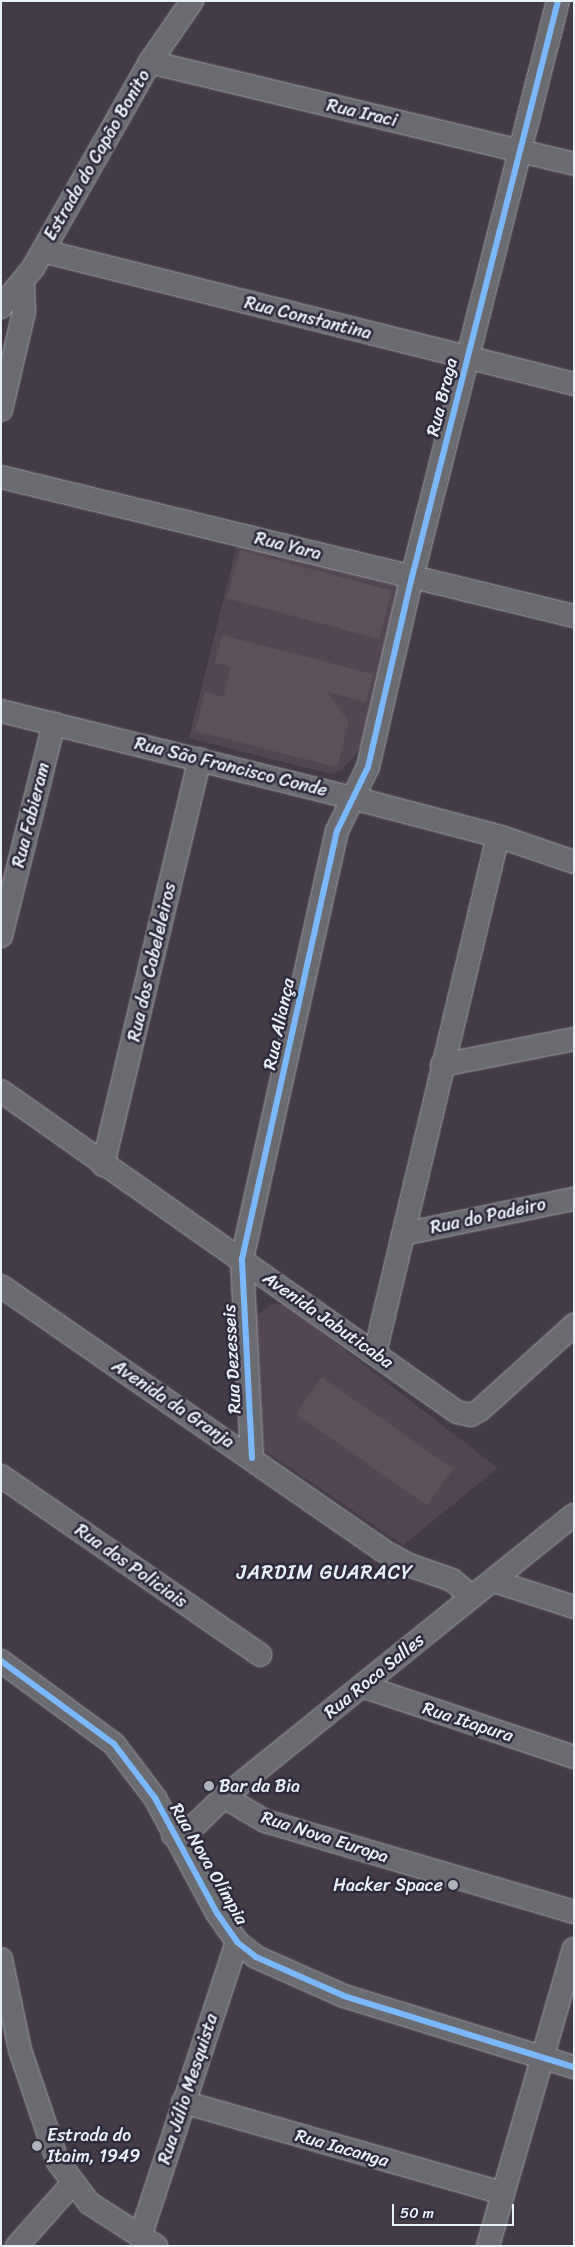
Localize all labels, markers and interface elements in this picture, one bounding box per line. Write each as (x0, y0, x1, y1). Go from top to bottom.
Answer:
street label: Estrada do Capão Bonito (39, 66, 155, 244)
street label: Rua Iraci (325, 94, 399, 132)
street label: Rua Constantina (242, 292, 374, 344)
street label: Rua Braga (422, 355, 462, 439)
street label: Rua Yara (253, 527, 323, 565)
street label: Rua São Francisco Conde (132, 733, 330, 801)
street label: Rua Fabieram (8, 761, 54, 869)
street label: Rua dos Cabeleleiros (123, 880, 181, 1044)
street label: Rua Aliança (259, 976, 299, 1072)
street label: Rua do Padeiro (428, 1193, 548, 1239)
street label: Avenida Jabuticaba (259, 1267, 397, 1373)
street label: Rua Dezesseis (218, 1304, 246, 1414)
street label: Avenida da Granja (108, 1355, 238, 1453)
street label: Rua dos Policiais (71, 1519, 191, 1613)
district label: JARDIM GUARACY (236, 1560, 414, 1584)
street label: Rua Roca Salles (319, 1628, 429, 1724)
street label: Rua Itapura (420, 1697, 516, 1747)
place label: Bar da Bia (219, 1775, 300, 1797)
marker: Bar da Bia (203, 1780, 215, 1792)
street label: Rua Nova Olímpia (165, 1799, 253, 1929)
street label: Rua Nova Europa (259, 1806, 391, 1868)
place label: Hacker Space (333, 1874, 443, 1896)
marker: Hacker Space (447, 1879, 459, 1891)
street label: Rua Júlio Mesquista (154, 2011, 222, 2167)
street label: Rua Iacanga (293, 2124, 391, 2172)
place label: Estrada do Itaim, 1949 (47, 2125, 140, 2168)
marker: Estrada do Itaim, 1949 (31, 2140, 43, 2152)
scale bar (395, 2194, 518, 2226)
text: 50 m (400, 2200, 434, 2226)

